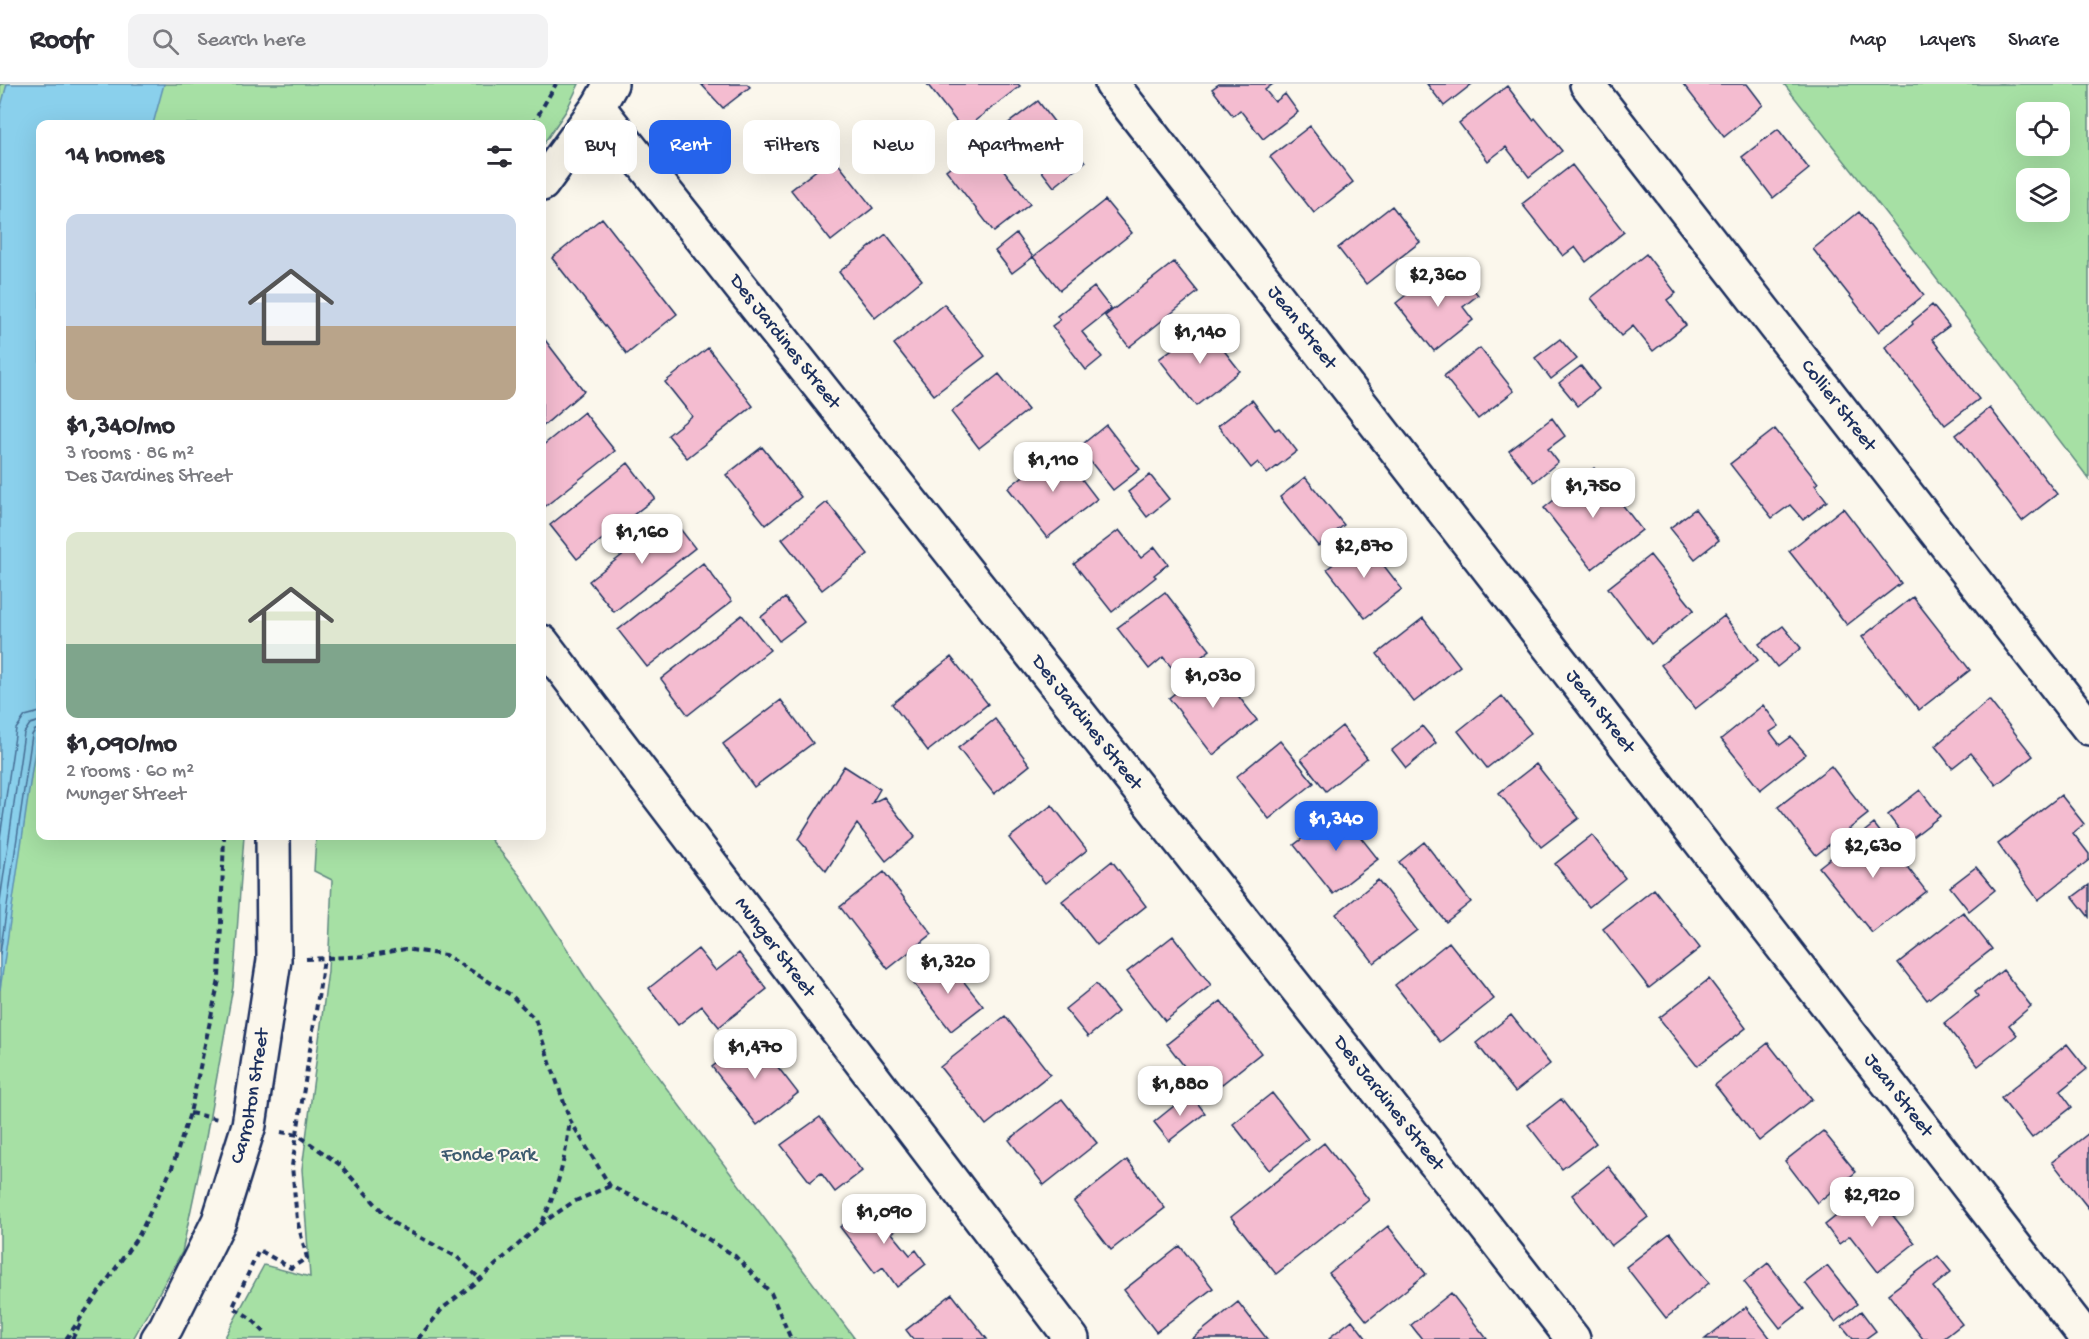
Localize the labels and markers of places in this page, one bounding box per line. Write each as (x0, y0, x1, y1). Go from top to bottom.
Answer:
pin: $2,360 (1389, 257, 1487, 308)
pin: $1,140 (1151, 314, 1249, 365)
pin: $1,110 (1004, 442, 1102, 493)
pin: $1,750 (1544, 468, 1642, 519)
pin: $1,160 (593, 514, 691, 565)
pin: $2,870 (1315, 528, 1413, 579)
pin: $1,030 (1164, 658, 1262, 709)
pin: $1,340 (1287, 801, 1385, 852)
pin: $2,630 (1824, 828, 1922, 879)
pin: $1,320 (899, 944, 997, 995)
pin: $1,470 (706, 1029, 804, 1080)
pin: $1,880 (1131, 1066, 1229, 1117)
pin: $2,920 (1823, 1177, 1921, 1228)
pin: $1,090 (835, 1194, 933, 1245)

